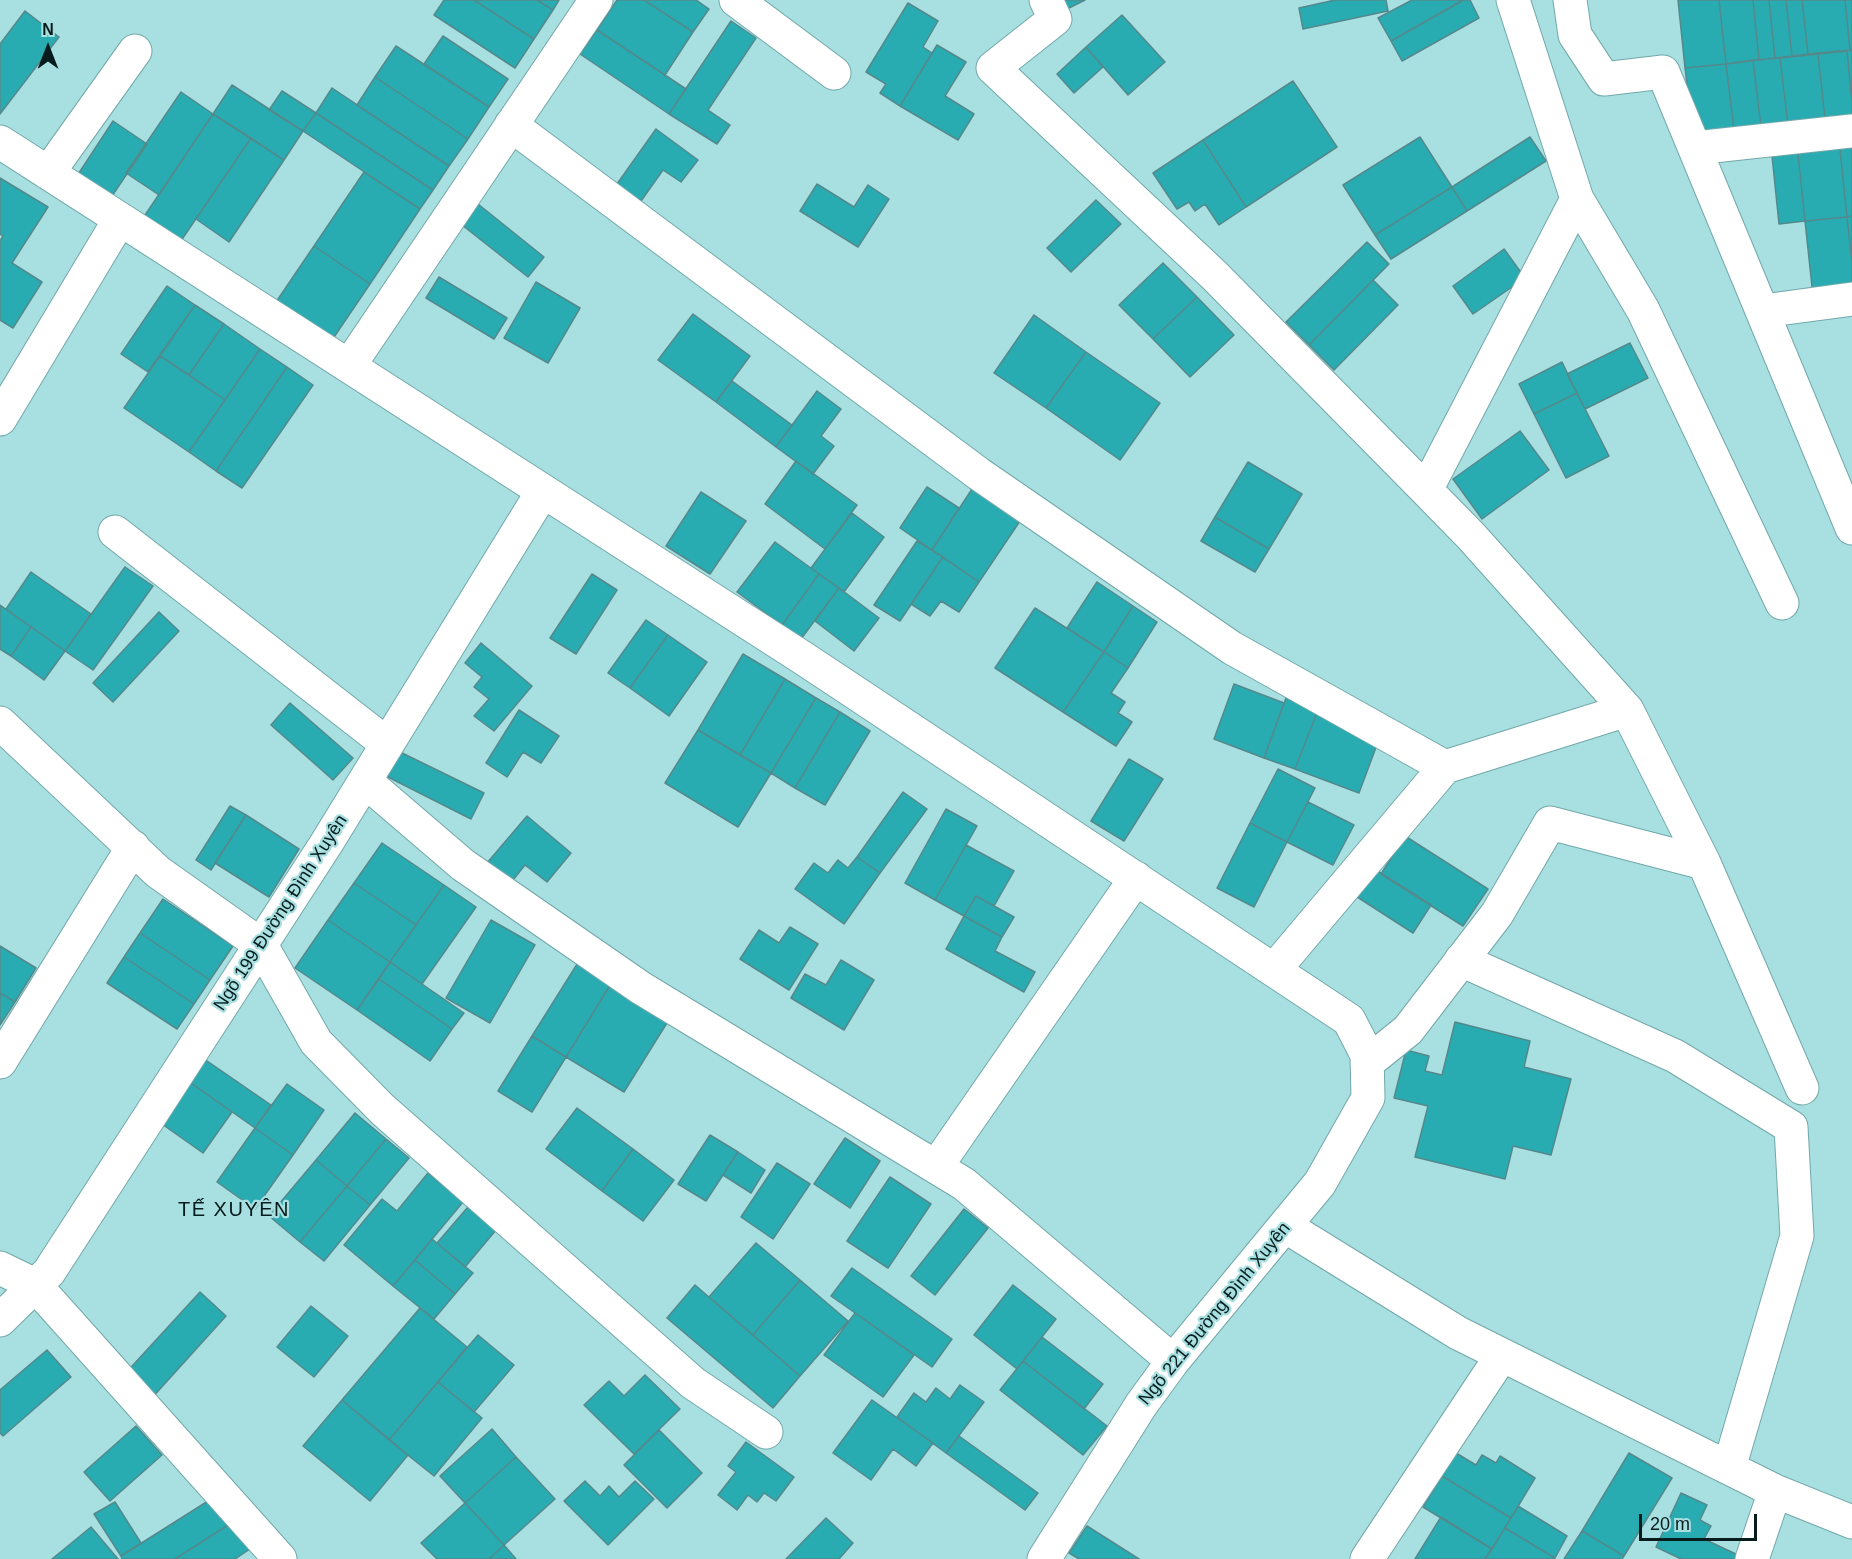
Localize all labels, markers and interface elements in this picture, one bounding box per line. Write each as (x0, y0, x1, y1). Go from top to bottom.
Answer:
north arrow (18, 18, 78, 78)
text: N (42, 21, 54, 38)
street label: Ngõ 199 Đường Đình Xuyên (210, 811, 352, 1015)
district label: TẾ XUYÊN (178, 1198, 290, 1222)
street label: Ngõ 221 Đường Đình Xuyên (1135, 1218, 1295, 1410)
scale bar (1642, 1502, 1760, 1540)
text: 20 m (1650, 1514, 1690, 1534)

